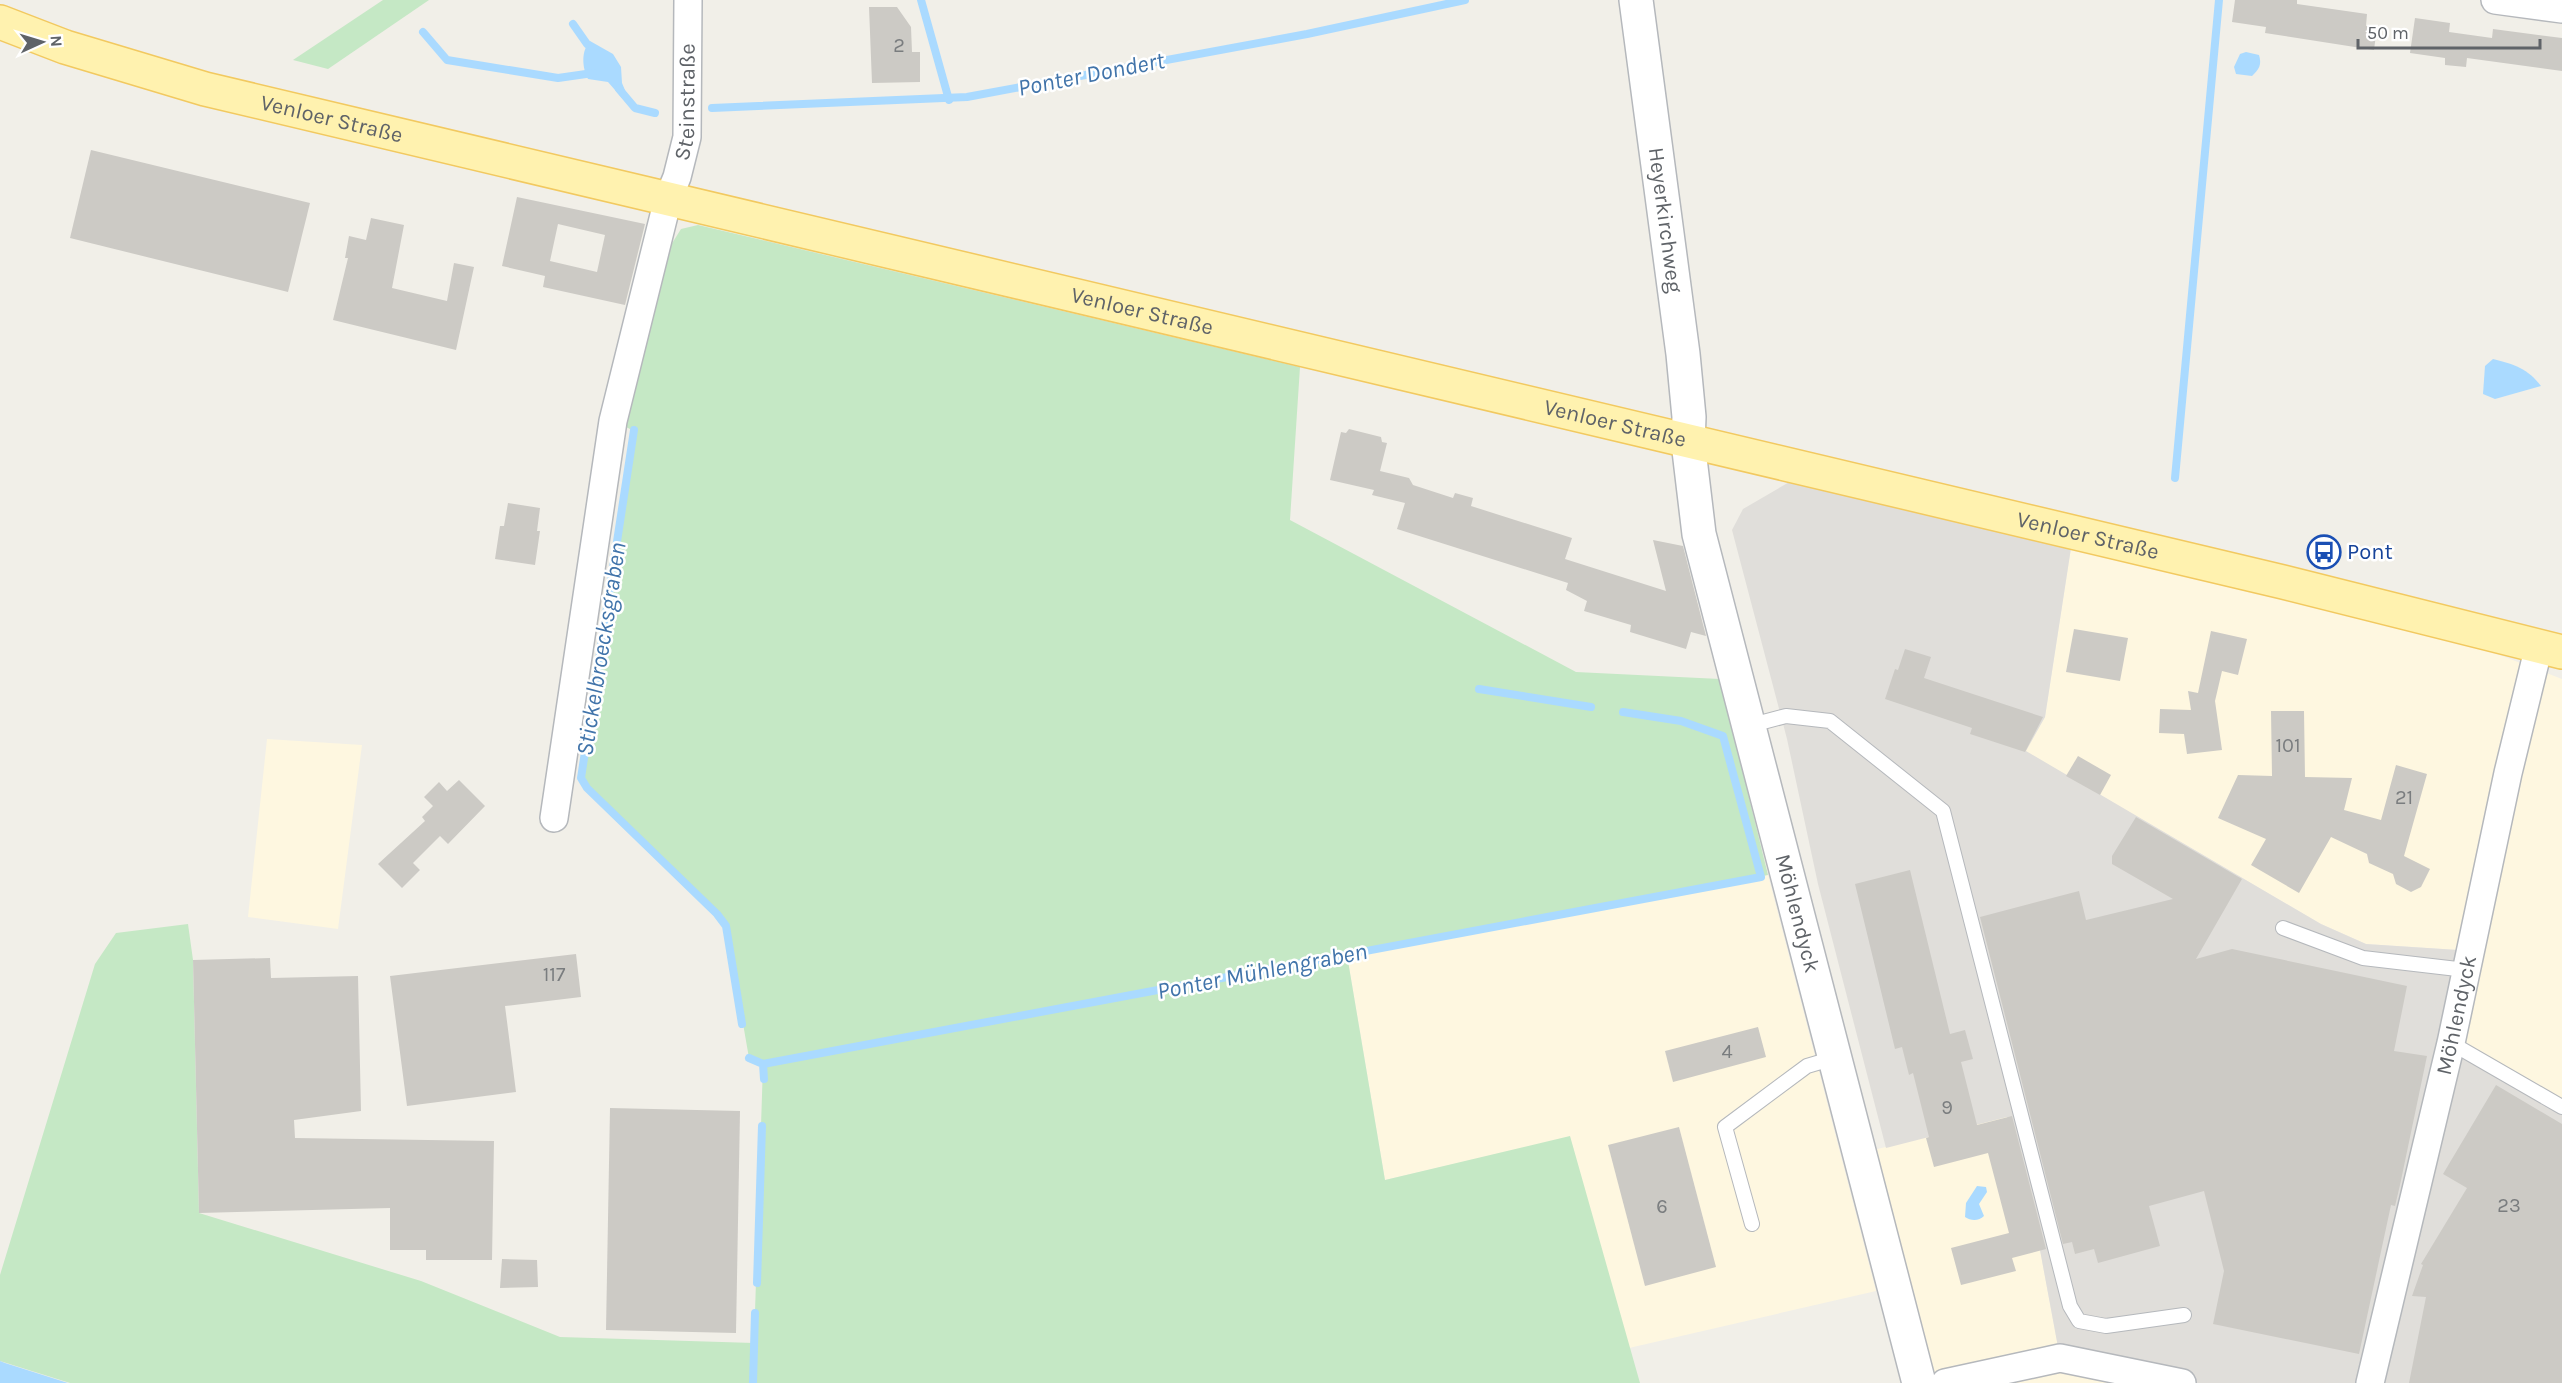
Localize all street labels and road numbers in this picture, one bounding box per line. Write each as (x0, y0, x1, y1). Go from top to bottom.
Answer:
street label: Steinstraße (669, 43, 701, 163)
street label: Venloer Straße (258, 90, 405, 148)
street label: Heyerkirchweg (1643, 146, 1688, 295)
street label: Venloer Straße (1068, 282, 1216, 341)
street label: Venloer Straße (1541, 394, 1689, 453)
street label: Venloer Straße (2014, 506, 2162, 565)
street label: Möhlendyck (1769, 851, 1825, 976)
street label: Möhlendyck (2431, 953, 2482, 1078)

